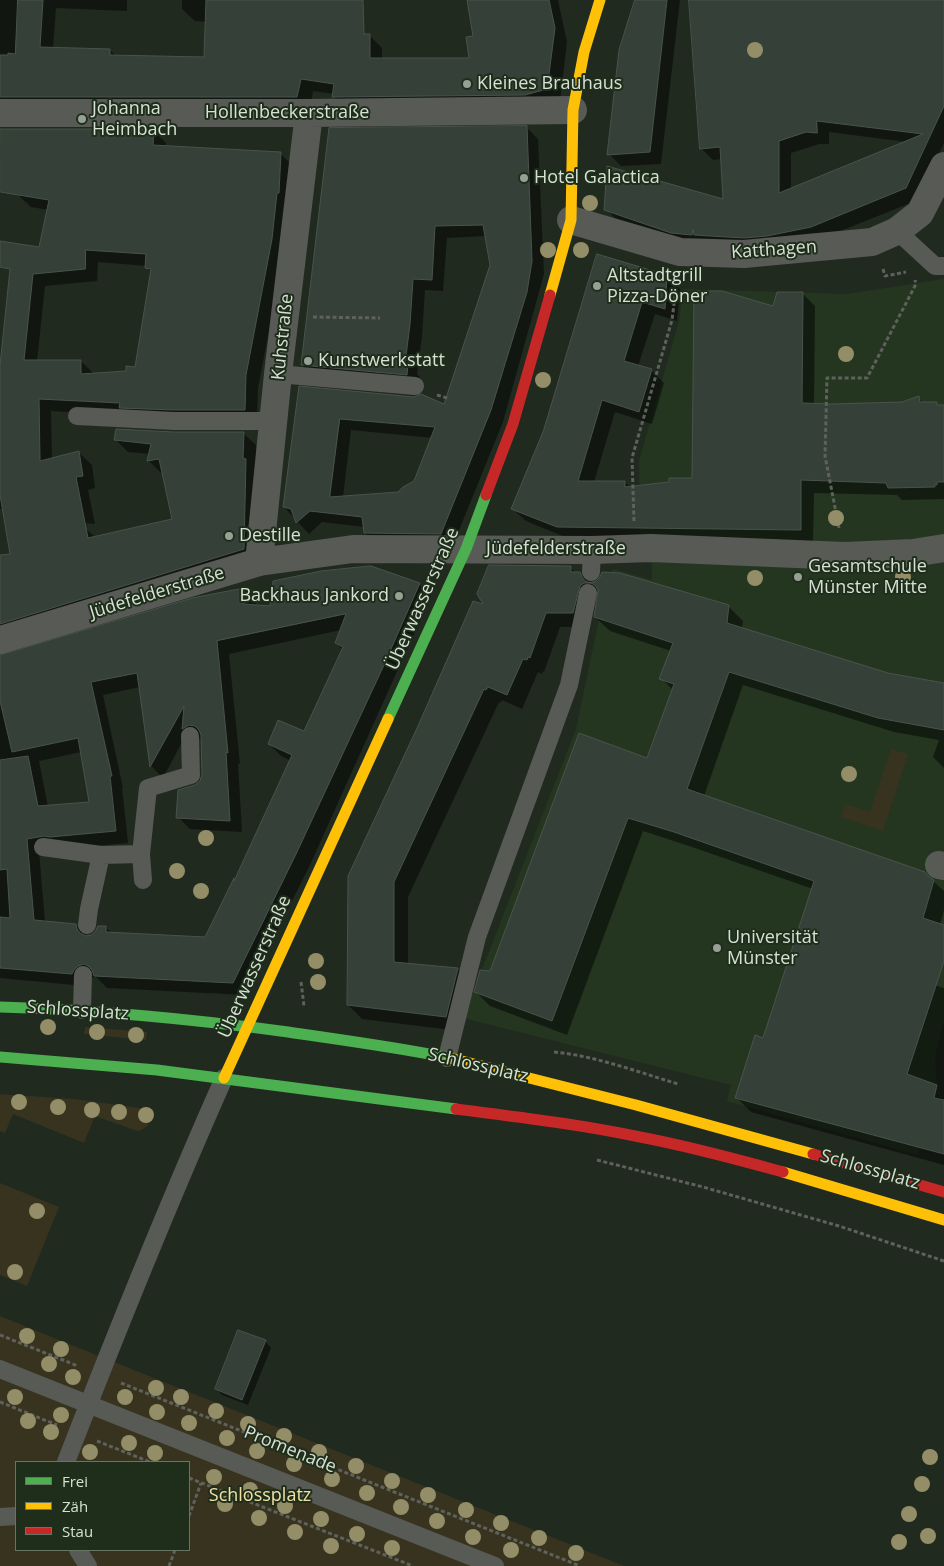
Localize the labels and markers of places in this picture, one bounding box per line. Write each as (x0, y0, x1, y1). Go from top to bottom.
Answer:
place label: Kleines Brauhaus (477, 73, 622, 95)
marker: Kleines Brauhaus (461, 78, 473, 90)
place label: Johanna Heimbach (92, 98, 177, 140)
marker: Johanna Heimbach (76, 113, 88, 125)
place label: Hotel Galactica (534, 167, 660, 189)
marker: Hotel Galactica (518, 172, 530, 184)
place label: Altstadtgrill Pizza-Döner (607, 265, 707, 308)
marker: Altstadtgrill Pizza-Döner (591, 280, 603, 292)
place label: Kunstwerkstatt (318, 350, 445, 372)
marker: Kunstwerkstatt (302, 355, 314, 367)
place label: Destille (239, 525, 301, 547)
marker: Destille (223, 530, 235, 542)
place label: Gesamtschule Münster Mitte (808, 556, 927, 598)
marker: Gesamtschule Münster Mitte (792, 571, 804, 583)
place label: Backhaus Jankord (239, 585, 389, 607)
marker: Backhaus Jankord (393, 590, 405, 602)
place label: Universität Münster (727, 927, 818, 970)
marker: Universität Münster (711, 942, 723, 954)

